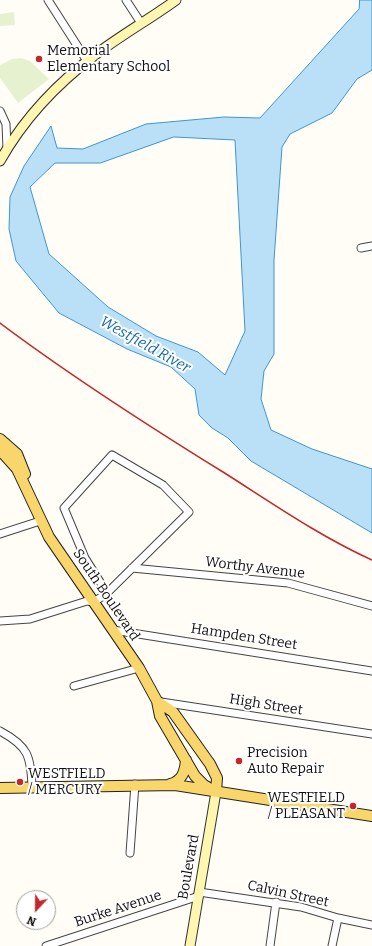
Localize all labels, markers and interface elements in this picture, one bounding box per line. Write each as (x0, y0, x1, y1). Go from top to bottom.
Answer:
place label: Memorial Elementary School (47, 43, 170, 76)
marker: Memorial Elementary School (34, 54, 44, 64)
water label: Westfield River (97, 313, 193, 377)
street label: South Boulevard (69, 546, 143, 644)
street label: Worthy Avenue (204, 554, 306, 582)
street label: Hampden Street (190, 620, 298, 654)
street label: High Street (228, 691, 304, 719)
place label: Precision Auto Repair (247, 745, 324, 778)
marker: Precision Auto Repair (234, 756, 244, 766)
place label: WESTFIELD / MERCURY (28, 766, 105, 798)
marker: WESTFIELD / MERCURY (15, 777, 25, 787)
place label: WESTFIELD / PLEASANT (268, 790, 345, 822)
marker: WESTFIELD / PLEASANT (348, 801, 358, 811)
street label: Boulevard (175, 833, 203, 901)
street label: Calvin Street (246, 877, 330, 911)
street label: Burke Avenue (72, 887, 164, 931)
north arrow (16, 890, 56, 930)
text: N (25, 913, 38, 928)

